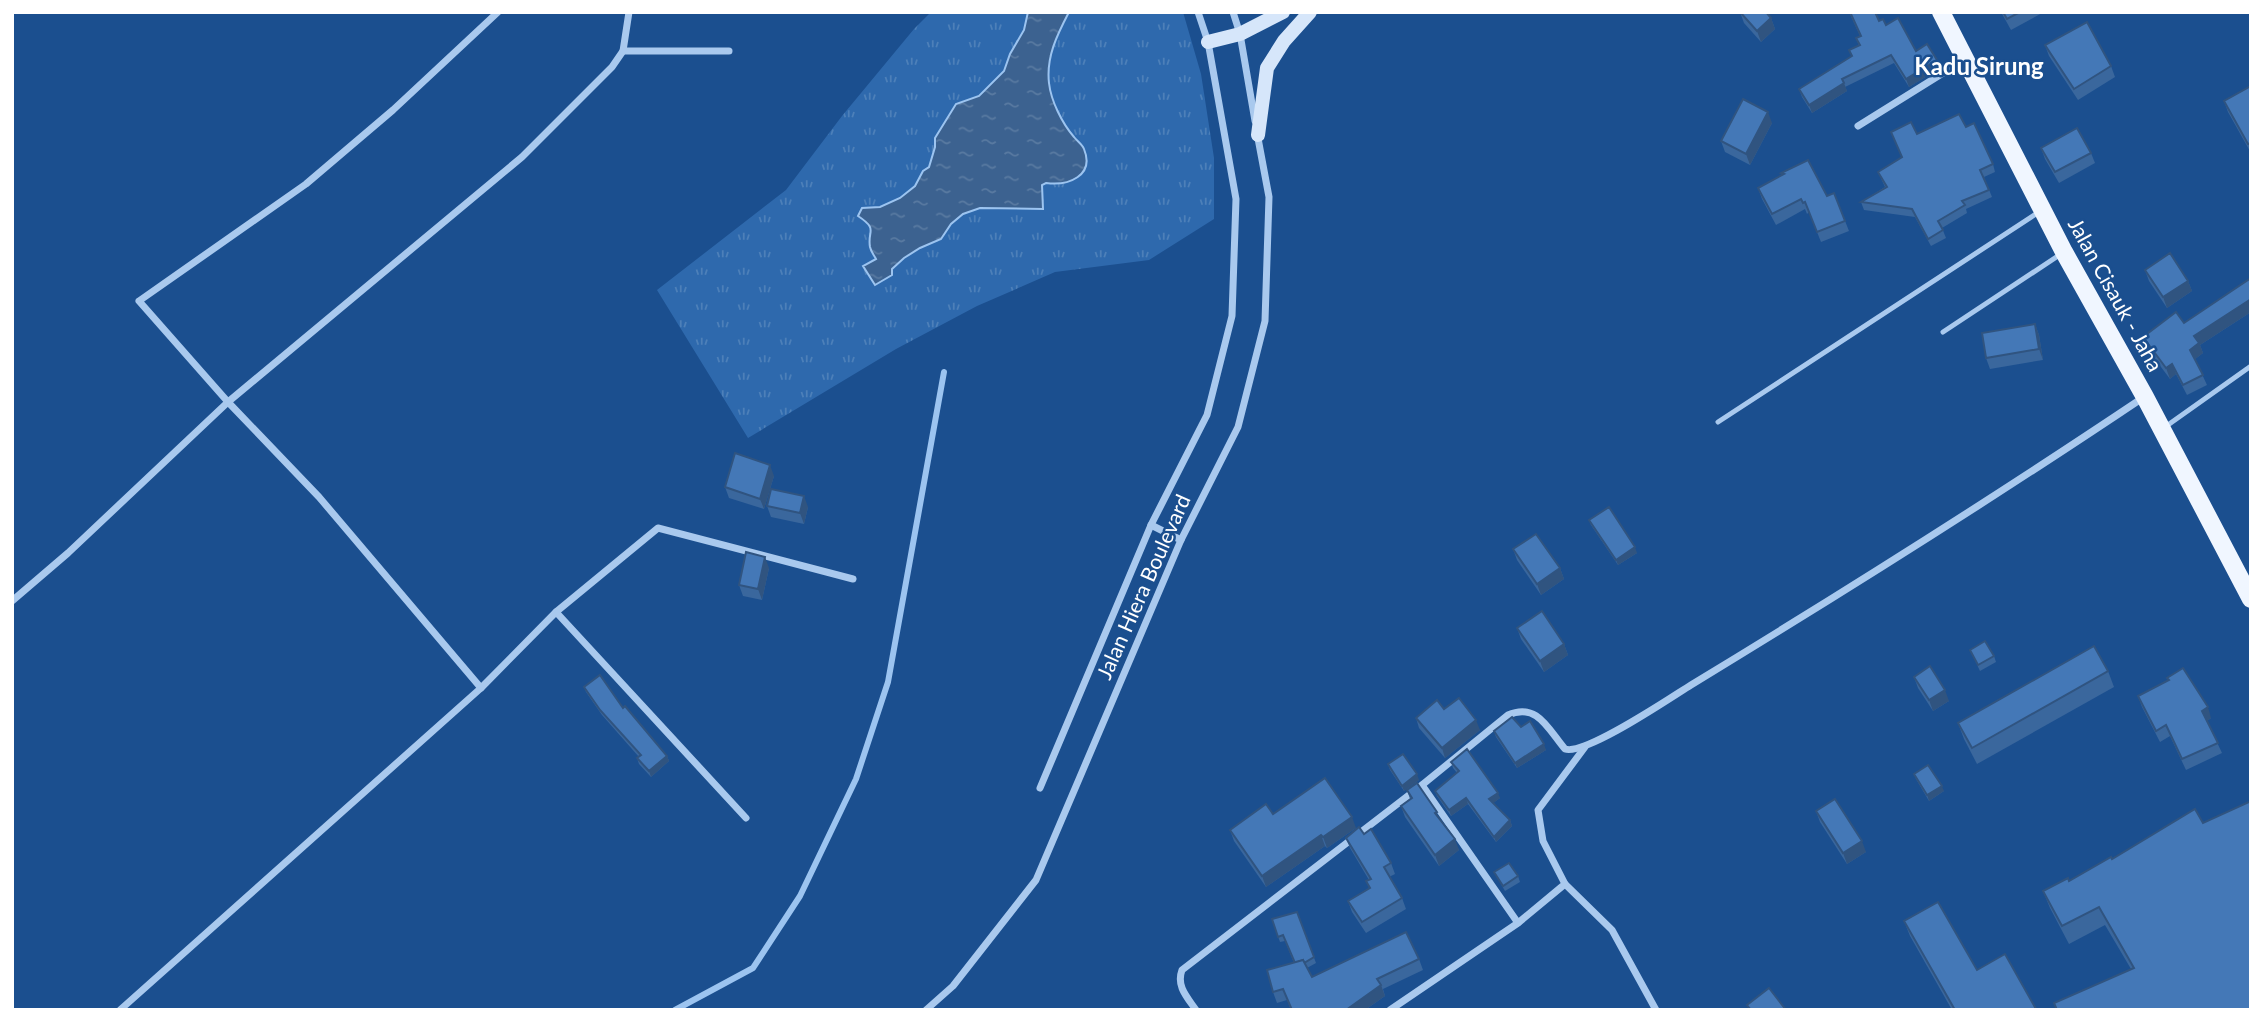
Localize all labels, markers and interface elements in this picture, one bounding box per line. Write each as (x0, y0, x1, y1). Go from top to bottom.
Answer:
district label: Kadu Sirung (1914, 51, 2044, 80)
street label: Jalan Cisauk - Jaha (2064, 213, 2169, 375)
street label: Jalan Hiera Boulevard (1091, 490, 1195, 683)

